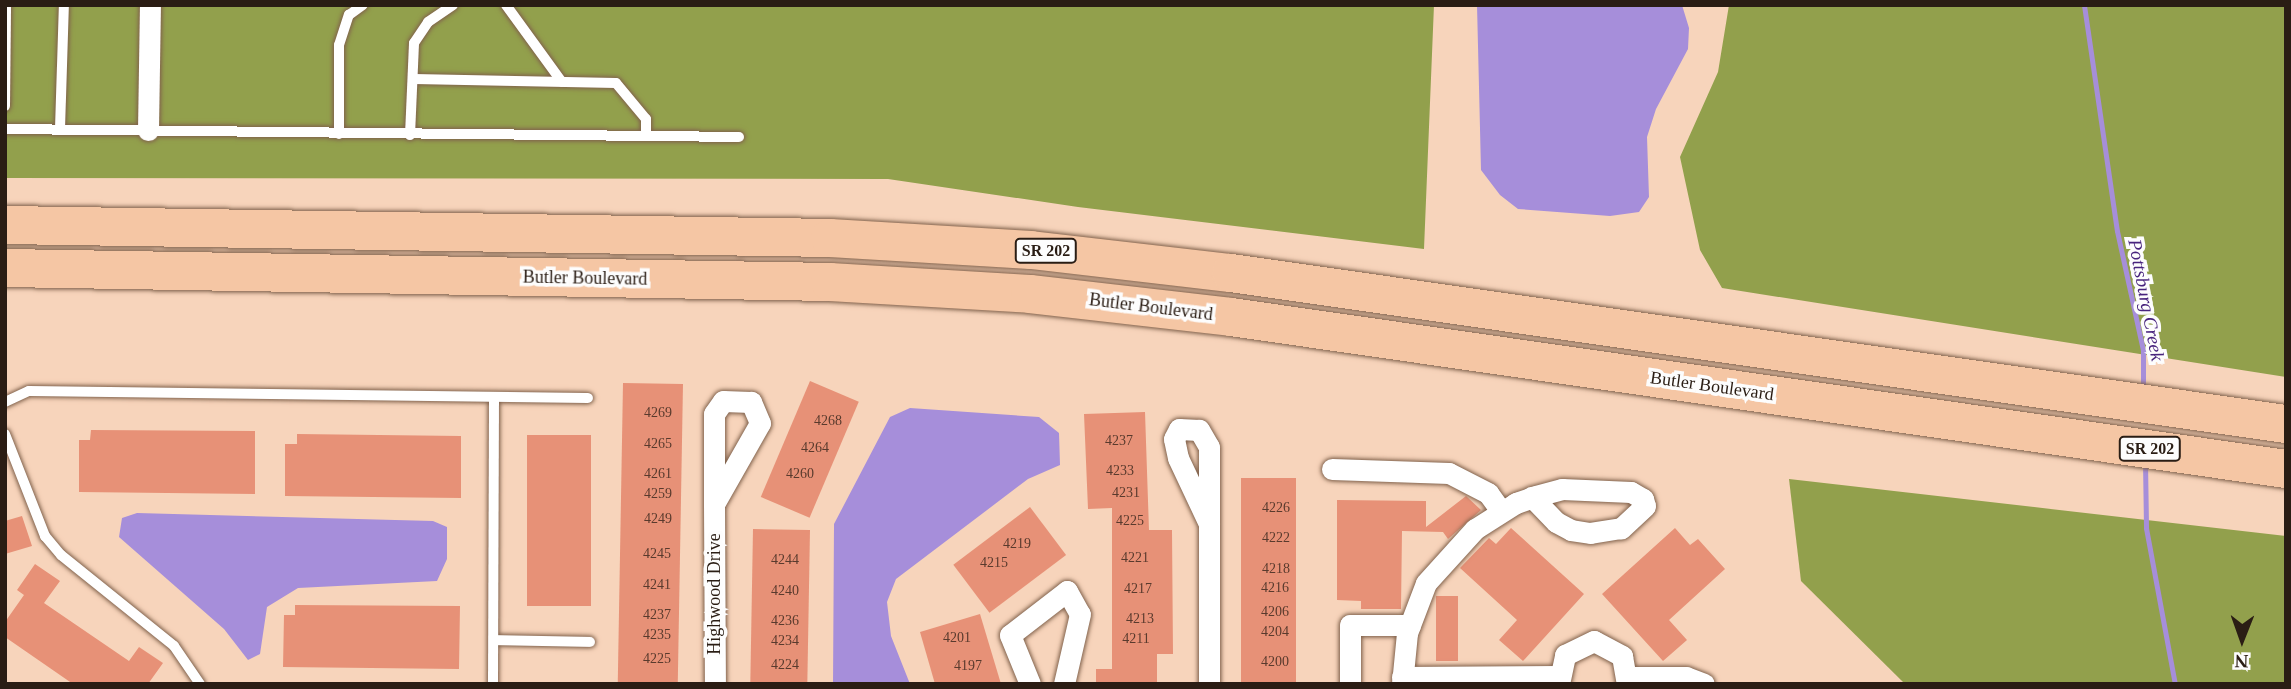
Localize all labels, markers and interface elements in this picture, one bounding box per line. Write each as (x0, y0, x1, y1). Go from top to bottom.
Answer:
water label: Pottsburg Creek (2123, 237, 2169, 363)
road number: SR 202 (1014, 238, 1078, 264)
street label: Butler Boulevard (523, 266, 647, 290)
street label: Butler Boulevard (1088, 289, 1214, 325)
street label: Butler Boulevard (1649, 367, 1775, 405)
house number: 4269 (644, 405, 672, 421)
house number: 4268 (814, 413, 842, 429)
house number: 4237 (1105, 433, 1133, 449)
house number: 4265 (644, 436, 672, 452)
road number: SR 202 (2118, 436, 2182, 462)
house number: 4264 (801, 440, 829, 456)
house number: 4233 (1106, 463, 1134, 479)
house number: 4261 (644, 466, 672, 482)
house number: 4260 (786, 466, 814, 482)
house number: 4231 (1112, 485, 1140, 501)
house number: 4259 (644, 486, 672, 502)
house number: 4226 (1262, 500, 1290, 516)
house number: 4249 (644, 511, 672, 527)
house number: 4225 (1116, 513, 1144, 529)
house number: 4222 (1262, 530, 1290, 546)
street label: Highwood Drive (703, 533, 725, 655)
house number: 4219 (1003, 536, 1031, 552)
house number: 4245 (643, 546, 671, 562)
house number: 4221 (1121, 550, 1149, 566)
house number: 4244 (771, 552, 799, 568)
house number: 4215 (980, 555, 1008, 571)
house number: 4218 (1262, 561, 1290, 577)
house number: 4241 (643, 577, 671, 593)
house number: 4216 (1261, 580, 1289, 596)
house number: 4217 (1124, 581, 1152, 597)
house number: 4240 (771, 583, 799, 599)
house number: 4206 (1261, 604, 1289, 620)
north arrow (2207, 605, 2277, 675)
house number: 4237 (643, 607, 671, 623)
house number: 4213 (1126, 611, 1154, 627)
house number: 4236 (771, 613, 799, 629)
house number: 4204 (1261, 624, 1289, 640)
house number: 4235 (643, 627, 671, 643)
house number: 4201 (943, 630, 971, 646)
house number: 4211 (1122, 631, 1150, 647)
house number: 4234 (771, 633, 799, 649)
house number: 4225 (643, 651, 671, 667)
text: N (2235, 651, 2249, 672)
house number: 4200 (1261, 654, 1289, 670)
house number: 4224 (771, 657, 799, 673)
house number: 4197 (954, 658, 982, 674)

